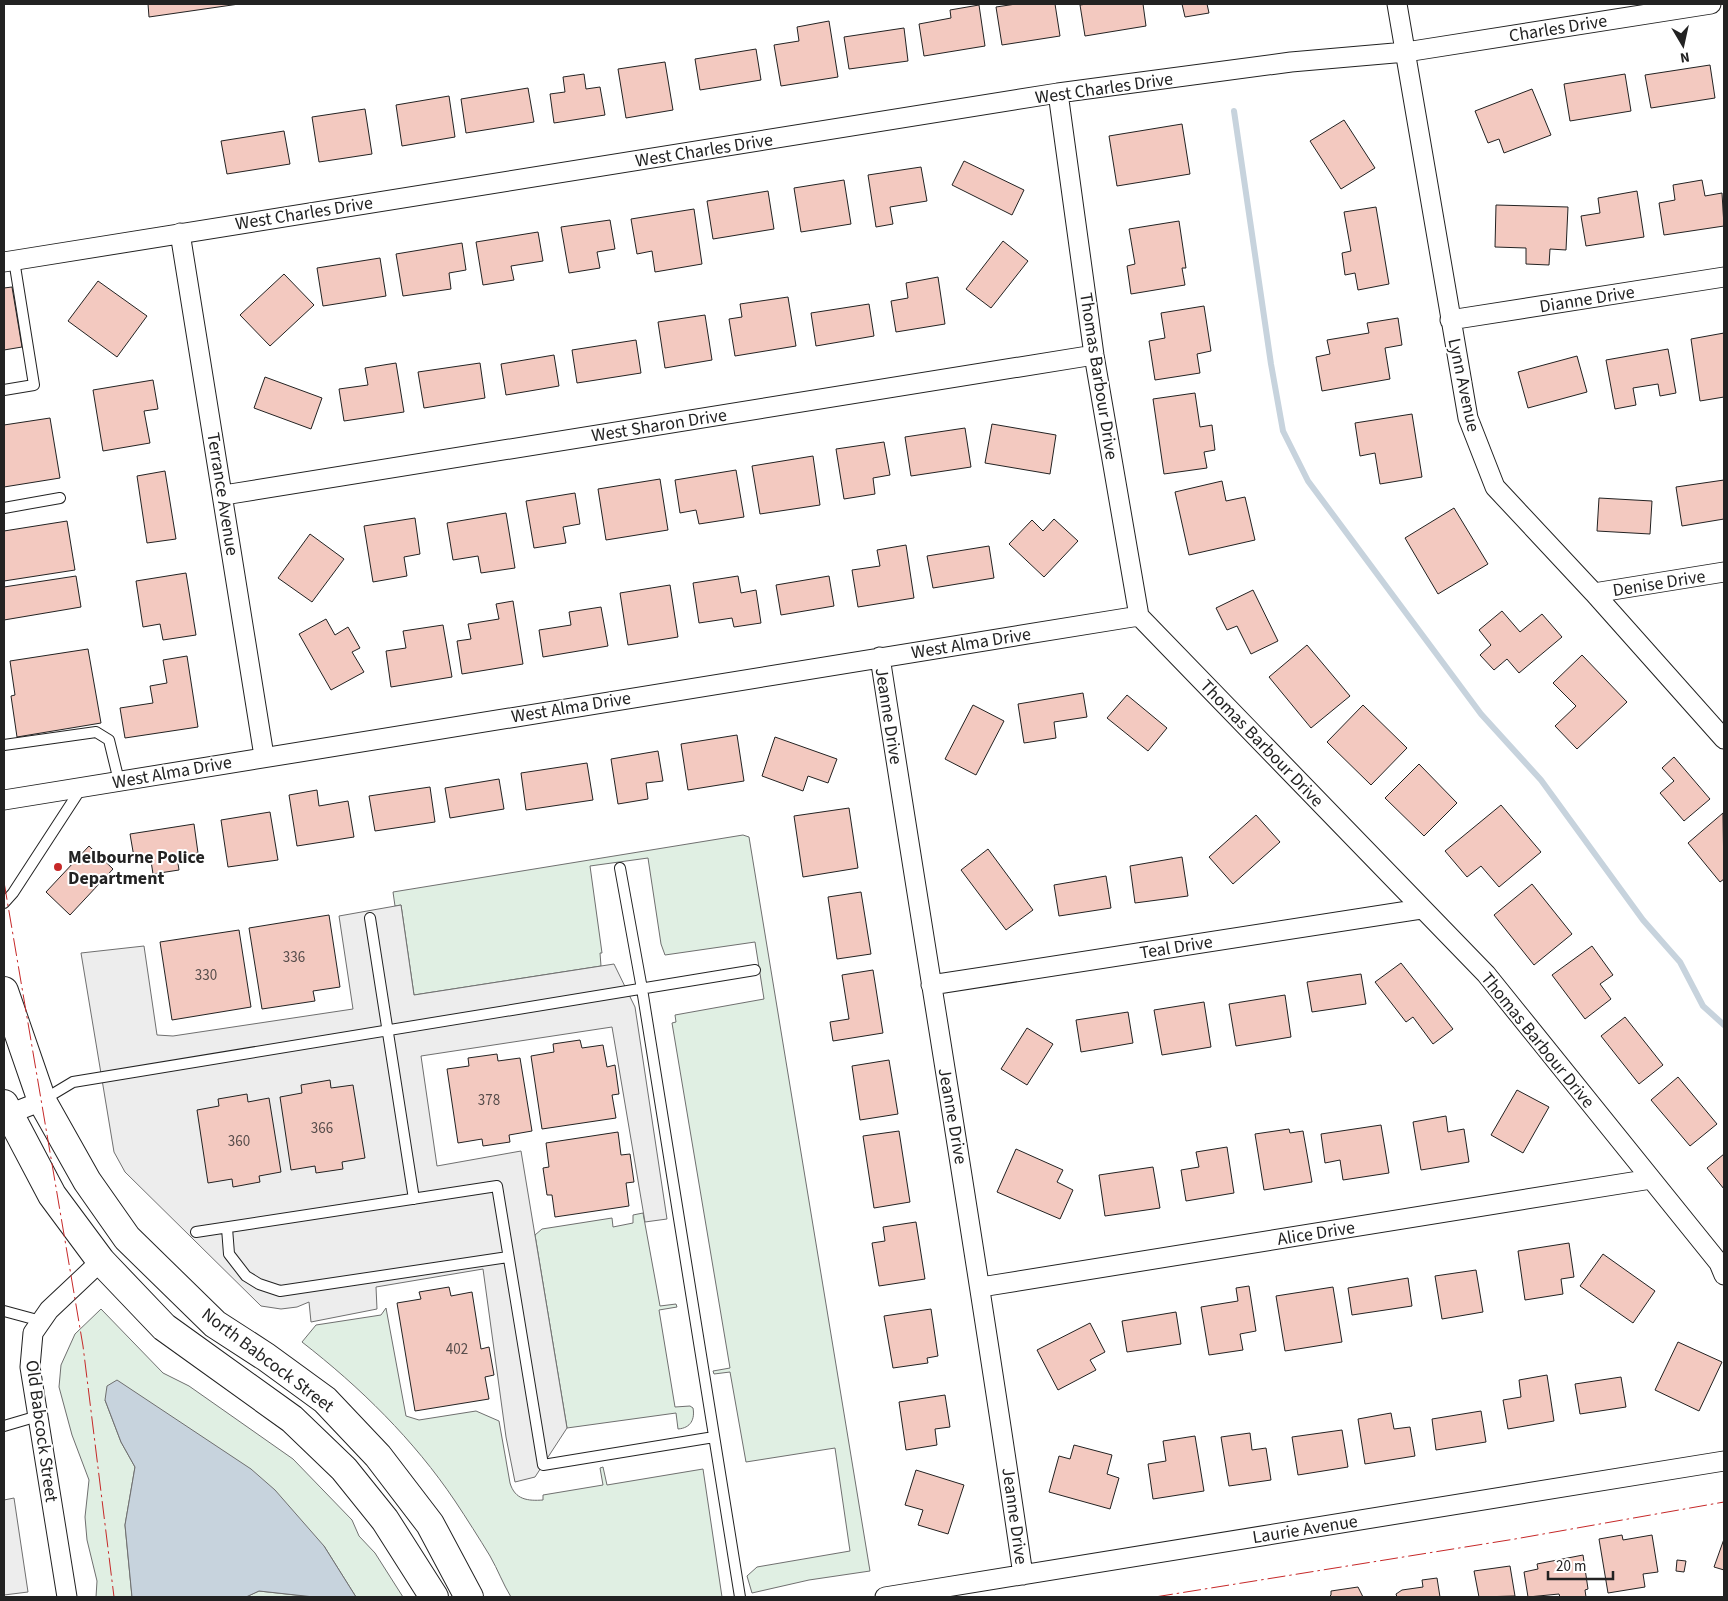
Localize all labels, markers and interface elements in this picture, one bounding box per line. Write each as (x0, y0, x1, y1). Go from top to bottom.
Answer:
street label: Charles Drive (1507, 8, 1609, 49)
north arrow (1658, 20, 1708, 70)
text: N (1679, 46, 1691, 67)
street label: West Charles Drive (1033, 66, 1175, 111)
street label: West Charles Drive (633, 127, 775, 174)
street label: West Charles Drive (233, 190, 375, 237)
street label: Dianne Drive (1538, 280, 1636, 319)
street label: Thomas Barbour Drive (1073, 291, 1124, 461)
street label: Lynn Avenue (1441, 336, 1486, 434)
street label: West Sharon Drive (590, 402, 729, 449)
street label: Terrance Avenue (200, 431, 245, 557)
street label: Denise Drive (1611, 564, 1707, 603)
street label: West Alma Drive (909, 622, 1033, 665)
street label: Jeanne Drive (869, 666, 908, 766)
street label: Thomas Barbour Drive (1194, 674, 1329, 813)
street label: West Alma Drive (509, 686, 633, 729)
street label: West Alma Drive (110, 750, 234, 795)
place label: Melbourne Police Department (68, 845, 205, 891)
marker: Melbourne Police Department (52, 861, 64, 873)
street label: Teal Drive (1138, 929, 1214, 966)
house number: 336 (283, 947, 305, 968)
house number: 330 (195, 965, 217, 986)
street label: Thomas Barbour Drive (1475, 967, 1600, 1114)
street label: Jeanne Drive (932, 1066, 973, 1166)
house number: 378 (478, 1090, 500, 1111)
house number: 366 (311, 1118, 333, 1139)
house number: 360 (228, 1131, 250, 1152)
street label: Alice Drive (1276, 1215, 1357, 1252)
street label: North Babcock Street (196, 1302, 339, 1419)
house number: 402 (446, 1339, 468, 1360)
street label: Old Babcock Street (19, 1358, 64, 1504)
street label: Jeanne Drive (995, 1466, 1034, 1566)
street label: Laurie Avenue (1251, 1509, 1360, 1550)
scale bar (1548, 1548, 1613, 1580)
text: 20 m (1556, 1556, 1586, 1577)

